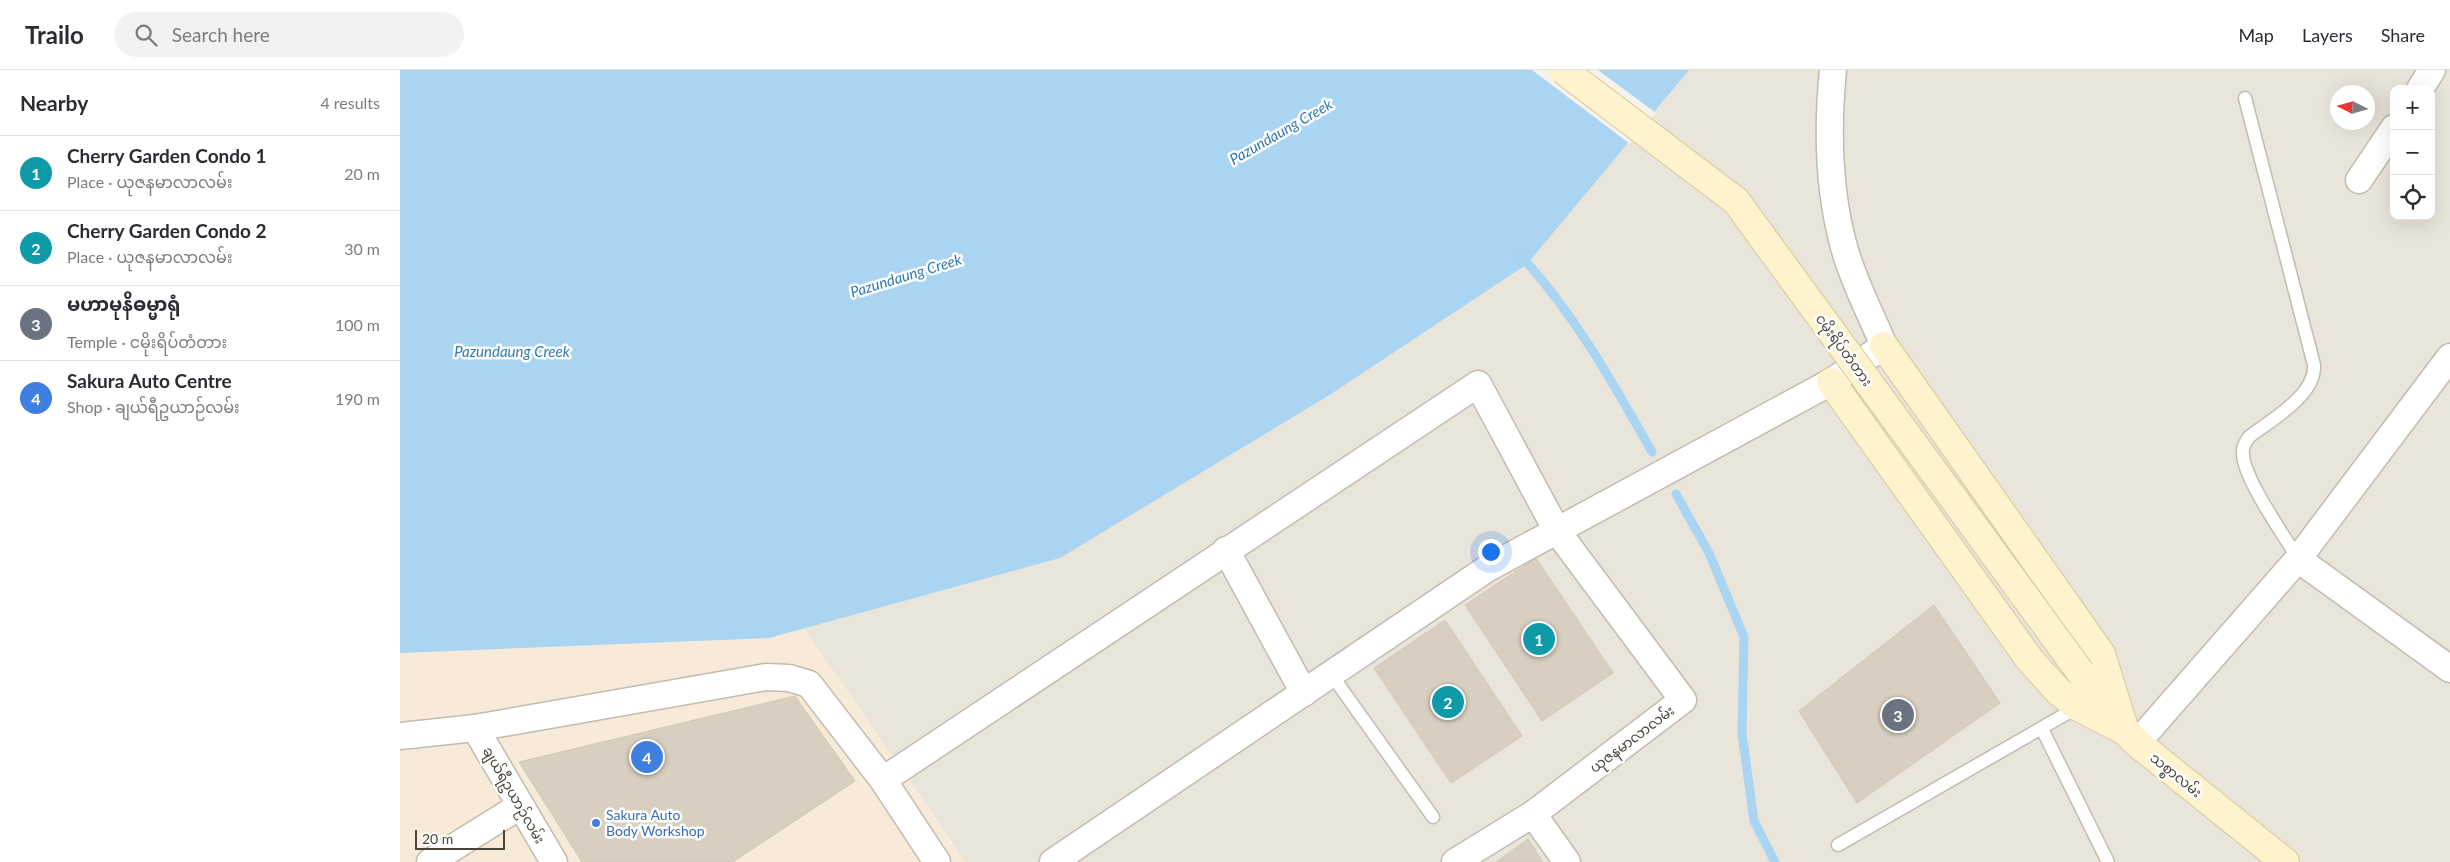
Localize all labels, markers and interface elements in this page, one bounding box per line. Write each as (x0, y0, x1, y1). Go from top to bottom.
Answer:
search box (114, 12, 464, 57)
text: Trailo (25, 20, 84, 49)
icon: search (132, 21, 160, 49)
text: Search here (172, 23, 270, 46)
text: Map (2238, 24, 2274, 46)
text: Layers (2302, 24, 2353, 46)
text: Share (2381, 24, 2425, 46)
north arrow (2330, 85, 2375, 130)
map controls (2390, 85, 2435, 220)
button: + (2390, 85, 2435, 130)
text: Nearby (20, 90, 88, 115)
text: 4 results (320, 93, 380, 112)
water label: Pazundaung Creek (1226, 94, 1336, 168)
button: − (2390, 130, 2435, 175)
text: Cherry Garden Condo 1 (67, 144, 267, 167)
text: 1 (31, 164, 41, 183)
text: 20 m (344, 164, 380, 183)
text: Place · ယုဇနမာလာလမ်း (67, 172, 232, 191)
button: locate (2390, 175, 2435, 220)
text: Cherry Garden Condo 2 (67, 219, 267, 242)
text: 2 (31, 239, 41, 258)
text: 30 m (344, 239, 380, 258)
text: Place · ယုဇနမာလာလမ်း (67, 247, 232, 266)
water label: Pazundaung Creek (848, 249, 964, 301)
text: မဟာမုနိဓမ္မာရုံ (67, 292, 181, 315)
street label: ငမိုးရိပ်တံတား (1809, 310, 1877, 392)
text: 3 (31, 315, 41, 334)
text: 100 m (335, 315, 380, 334)
text: Temple · ငမိုးရိပ်တံတား (67, 332, 227, 351)
water label: Pazundaung Creek (454, 342, 571, 360)
text: Sakura Auto Centre (67, 369, 232, 392)
text: 4 (31, 389, 41, 408)
text: 190 m (335, 389, 380, 408)
text: Shop · ချယ်ရီဥယာဉ်လမ်း (67, 397, 240, 416)
your location (1478, 539, 1504, 565)
pin: 1 (1523, 620, 1555, 658)
pin: 2 (1432, 683, 1464, 721)
pin: 3 (1882, 696, 1914, 734)
street label: ယုဇနမာလာလမ်း (1586, 701, 1680, 779)
pin: 4 (631, 738, 663, 776)
street label: ချယ်ရီဥယာဉ်လမ်း (476, 743, 550, 848)
street label: သစ္စာလမ်း (2144, 748, 2206, 804)
place label: Sakura Auto Body Workshop (606, 806, 705, 839)
marker: Sakura Auto Body Workshop (590, 817, 602, 829)
scale bar (415, 827, 505, 850)
text: 20 m (422, 830, 453, 847)

